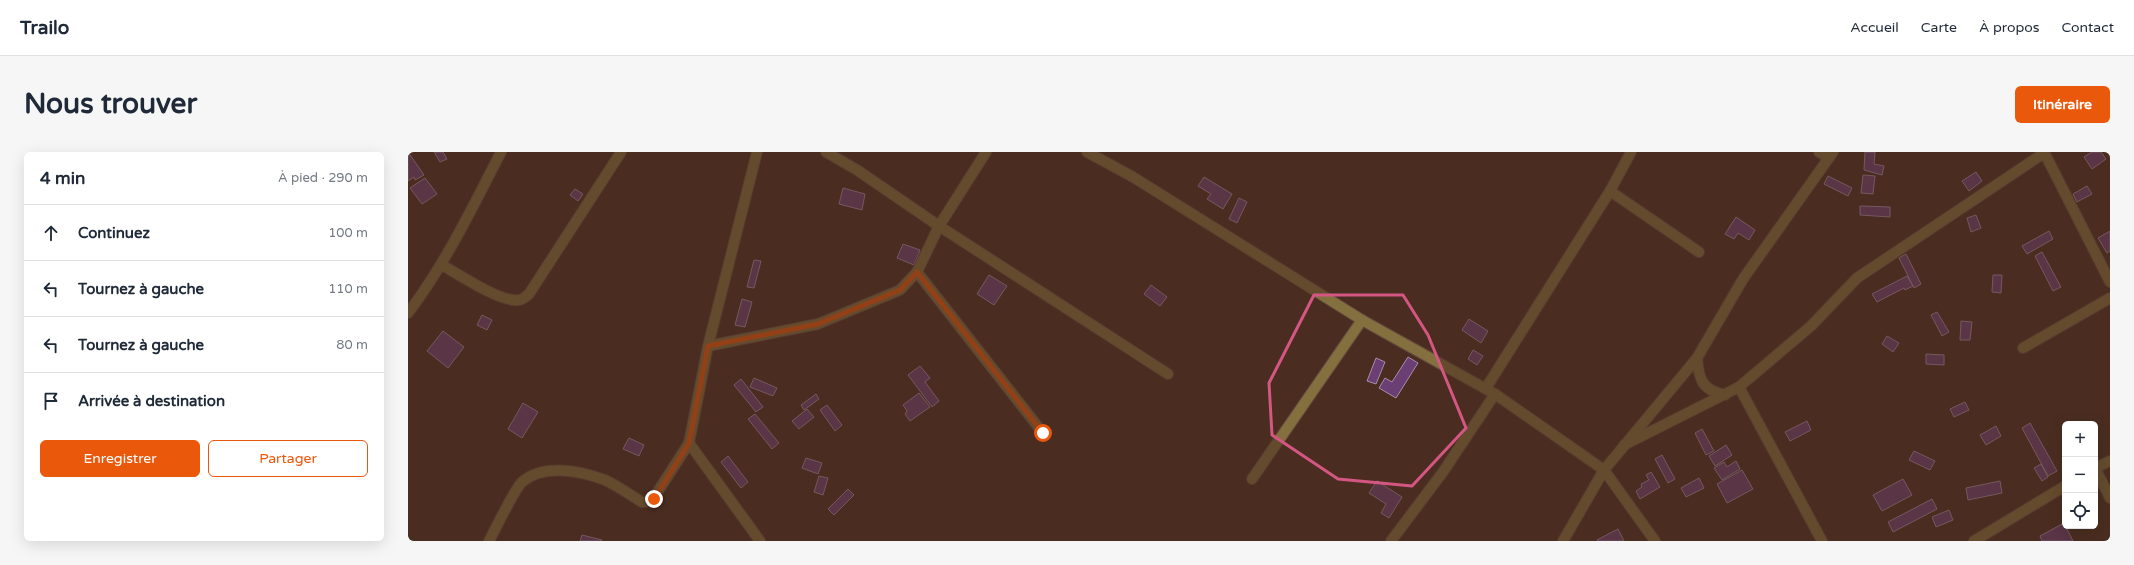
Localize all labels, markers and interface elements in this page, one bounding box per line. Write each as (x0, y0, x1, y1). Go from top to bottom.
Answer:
text: Trailo (20, 17, 69, 39)
text: Accueil (1850, 19, 1899, 36)
text: Carte (1921, 19, 1957, 36)
text: À propos (1979, 19, 2040, 36)
text: Contact (2062, 19, 2114, 36)
button: Itinéraire (2015, 86, 2110, 123)
text: Nous trouver (24, 87, 197, 121)
text: 4 min (40, 168, 85, 189)
text: À pied · 290 m (278, 170, 368, 186)
icon: ahead (40, 222, 62, 244)
text: Continuez (78, 224, 150, 242)
text: 100 m (328, 225, 368, 241)
icon: left (40, 278, 62, 300)
text: Tournez à gauche (78, 280, 204, 298)
text: 110 m (328, 281, 368, 297)
icon: left (40, 334, 62, 356)
text: Tournez à gauche (78, 336, 204, 354)
text: 80 m (336, 337, 368, 353)
icon: arrive (40, 390, 62, 412)
text: Arrivée à destination (78, 392, 225, 410)
map controls (2062, 421, 2098, 529)
button: + (2062, 421, 2098, 457)
route start (1034, 424, 1052, 442)
button: Enregistrer (40, 440, 200, 477)
button: Partager (208, 440, 368, 477)
button: − (2062, 457, 2098, 493)
route end (645, 490, 663, 508)
button: locate (2062, 493, 2098, 529)

